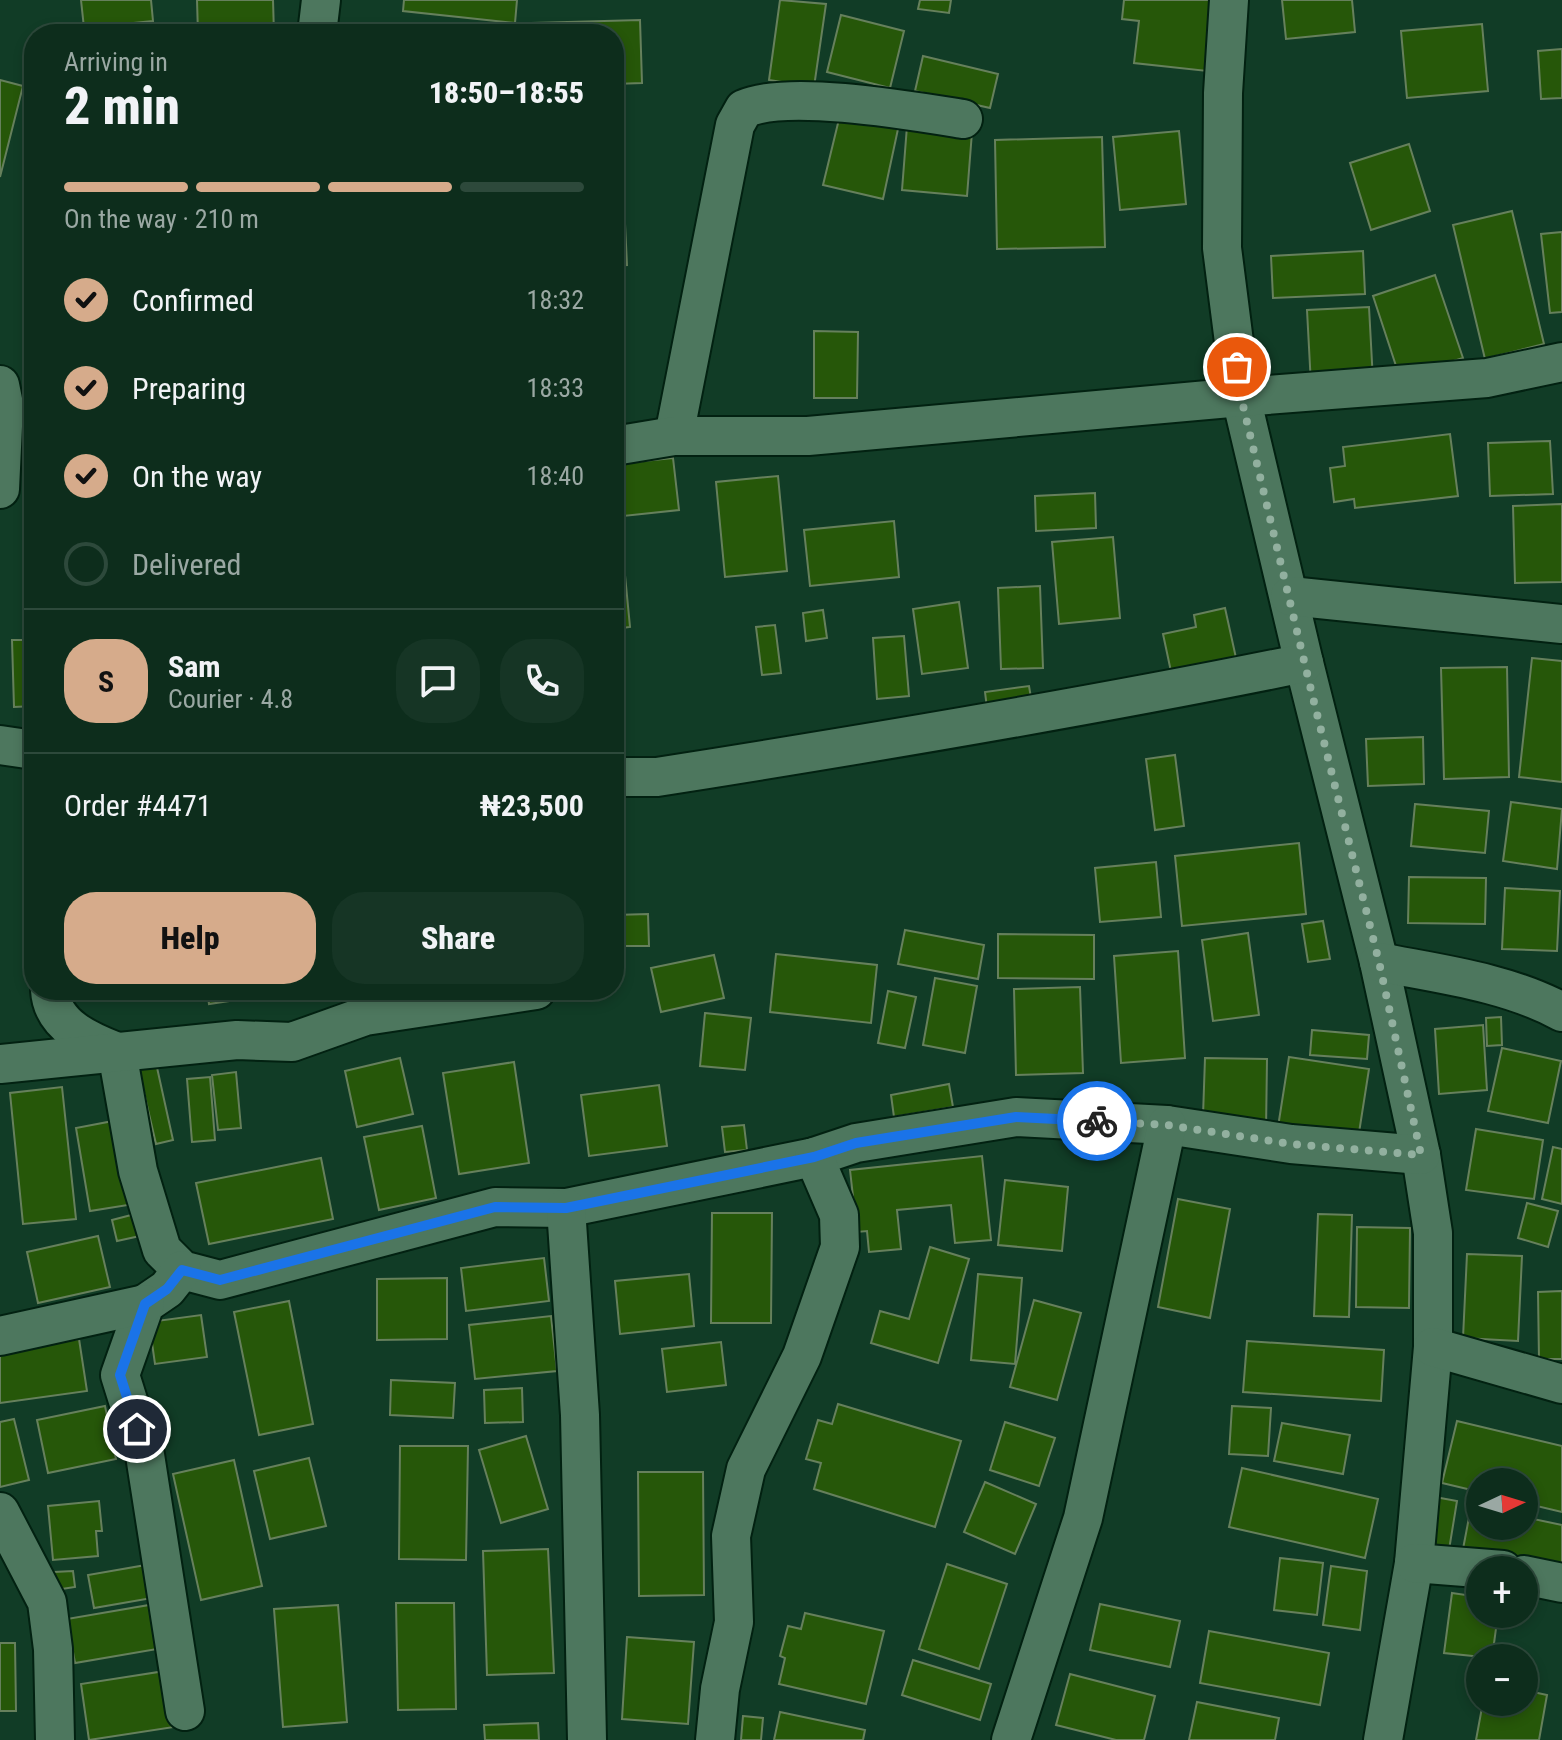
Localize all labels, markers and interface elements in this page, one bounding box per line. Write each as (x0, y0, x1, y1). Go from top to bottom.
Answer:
text: Arriving in (64, 47, 168, 77)
text: 18:50–18:55 (429, 75, 584, 110)
text: 2 min (64, 76, 180, 137)
text: On the way · 210 m (64, 204, 259, 234)
icon: check (64, 278, 108, 322)
text: Confirmed (132, 283, 254, 318)
text: 18:32 (527, 285, 584, 315)
pin (1203, 333, 1271, 401)
icon: bag (1215, 345, 1259, 389)
icon: check (64, 366, 108, 410)
text: Preparing (132, 371, 246, 406)
text: 18:33 (527, 373, 584, 403)
icon: check (64, 454, 108, 498)
text: On the way (132, 459, 262, 494)
text: 18:40 (527, 461, 584, 491)
text: Delivered (132, 547, 241, 582)
button: chat (396, 639, 480, 723)
button: phone (500, 639, 584, 723)
text: Sam (168, 649, 221, 684)
text: S (98, 664, 114, 699)
text: Courier · 4.8 (168, 684, 293, 714)
text: Order #4471 (64, 788, 212, 823)
text: ₦23,500 (479, 788, 584, 823)
button: Help (64, 892, 316, 984)
button: Share (332, 892, 584, 984)
courier (1057, 1081, 1137, 1161)
icon: bike (1075, 1099, 1119, 1143)
pin (103, 1395, 171, 1463)
icon: home (115, 1407, 159, 1451)
north arrow (1466, 1468, 1538, 1540)
map controls (1466, 1468, 1538, 1716)
button: + (1466, 1556, 1538, 1628)
button: − (1466, 1644, 1538, 1716)

